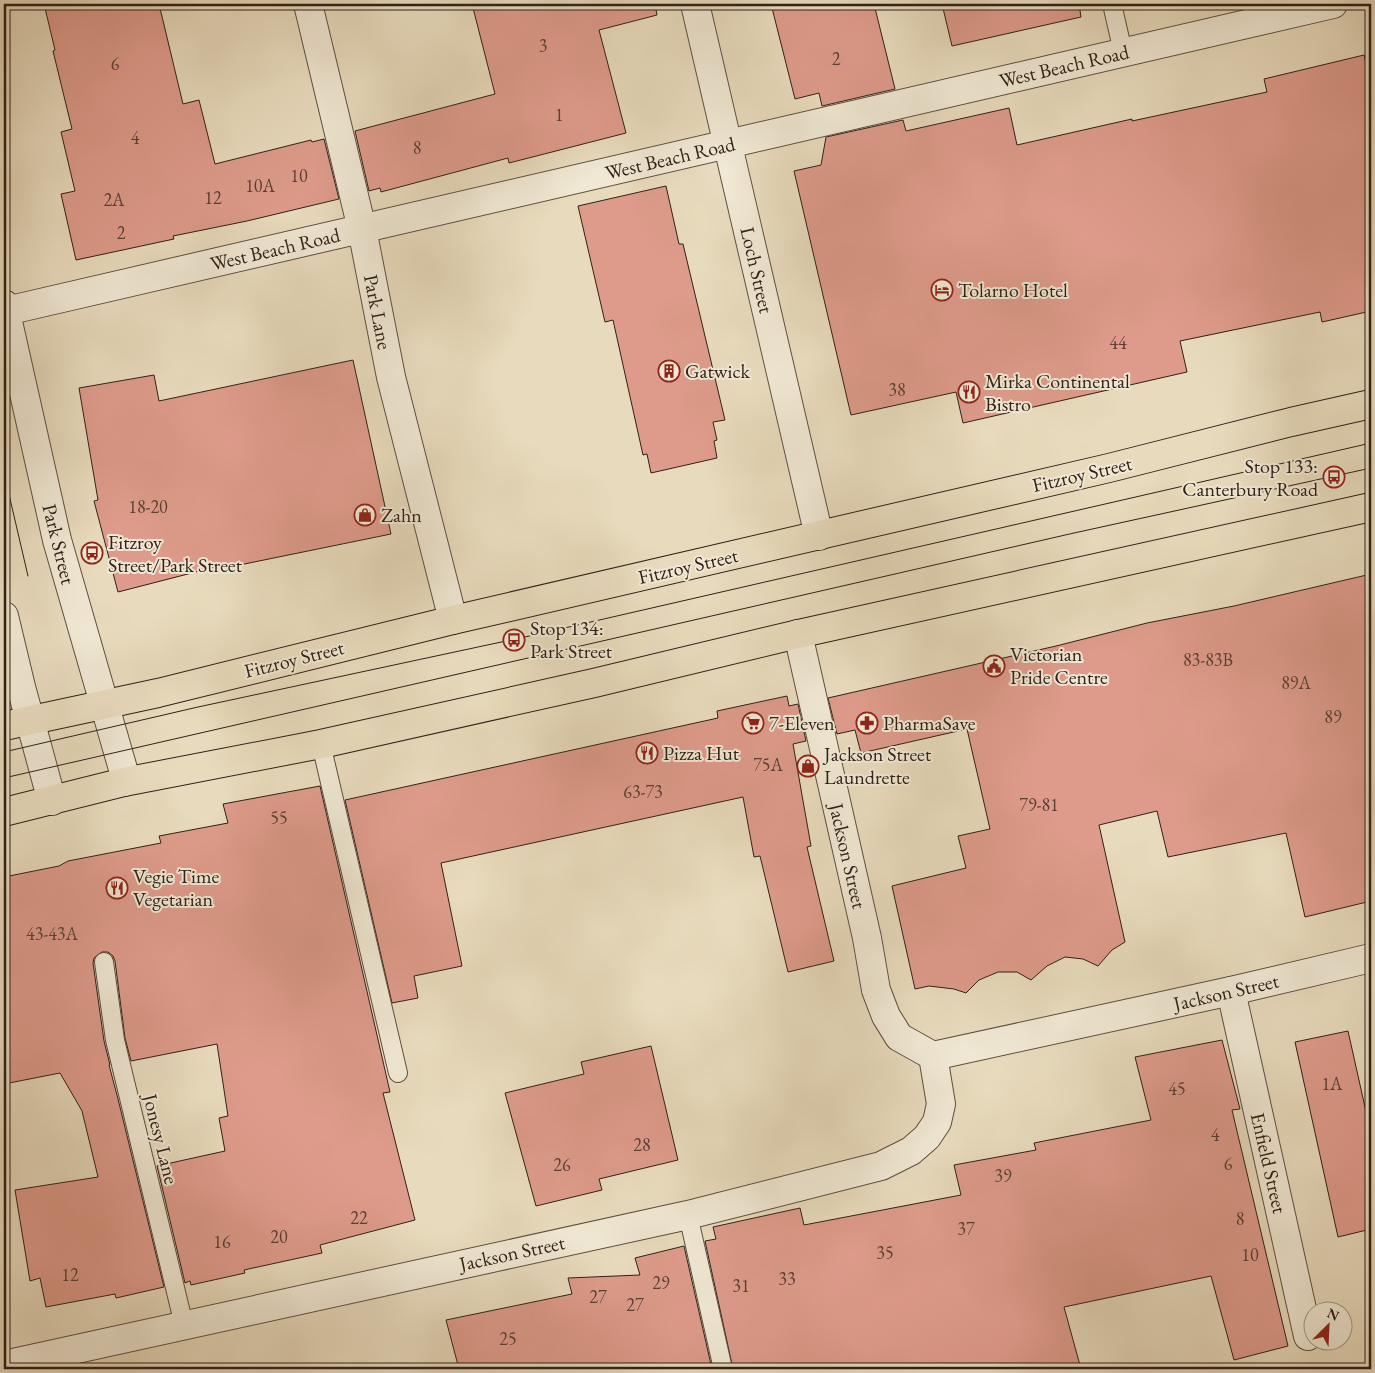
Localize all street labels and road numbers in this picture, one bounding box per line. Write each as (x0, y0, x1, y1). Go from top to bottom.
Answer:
street label: West Beach Road (996, 38, 1132, 94)
street label: West Beach Road (602, 130, 738, 186)
street label: West Beach Road (207, 221, 343, 277)
street label: Loch Street (734, 224, 780, 316)
street label: Park Lane (358, 272, 398, 352)
street label: Fitzroy Street (1030, 450, 1135, 498)
street label: Park Street (36, 501, 82, 588)
street label: Fitzroy Street (636, 542, 741, 590)
street label: Fitzroy Street (241, 634, 347, 684)
street label: Jackson Street (823, 799, 873, 912)
street label: Jackson Street (1169, 967, 1282, 1017)
street label: Jonesy Lane (137, 1089, 185, 1187)
street label: Enfield Street (1245, 1110, 1293, 1217)
street label: Jackson Street (455, 1229, 568, 1277)

